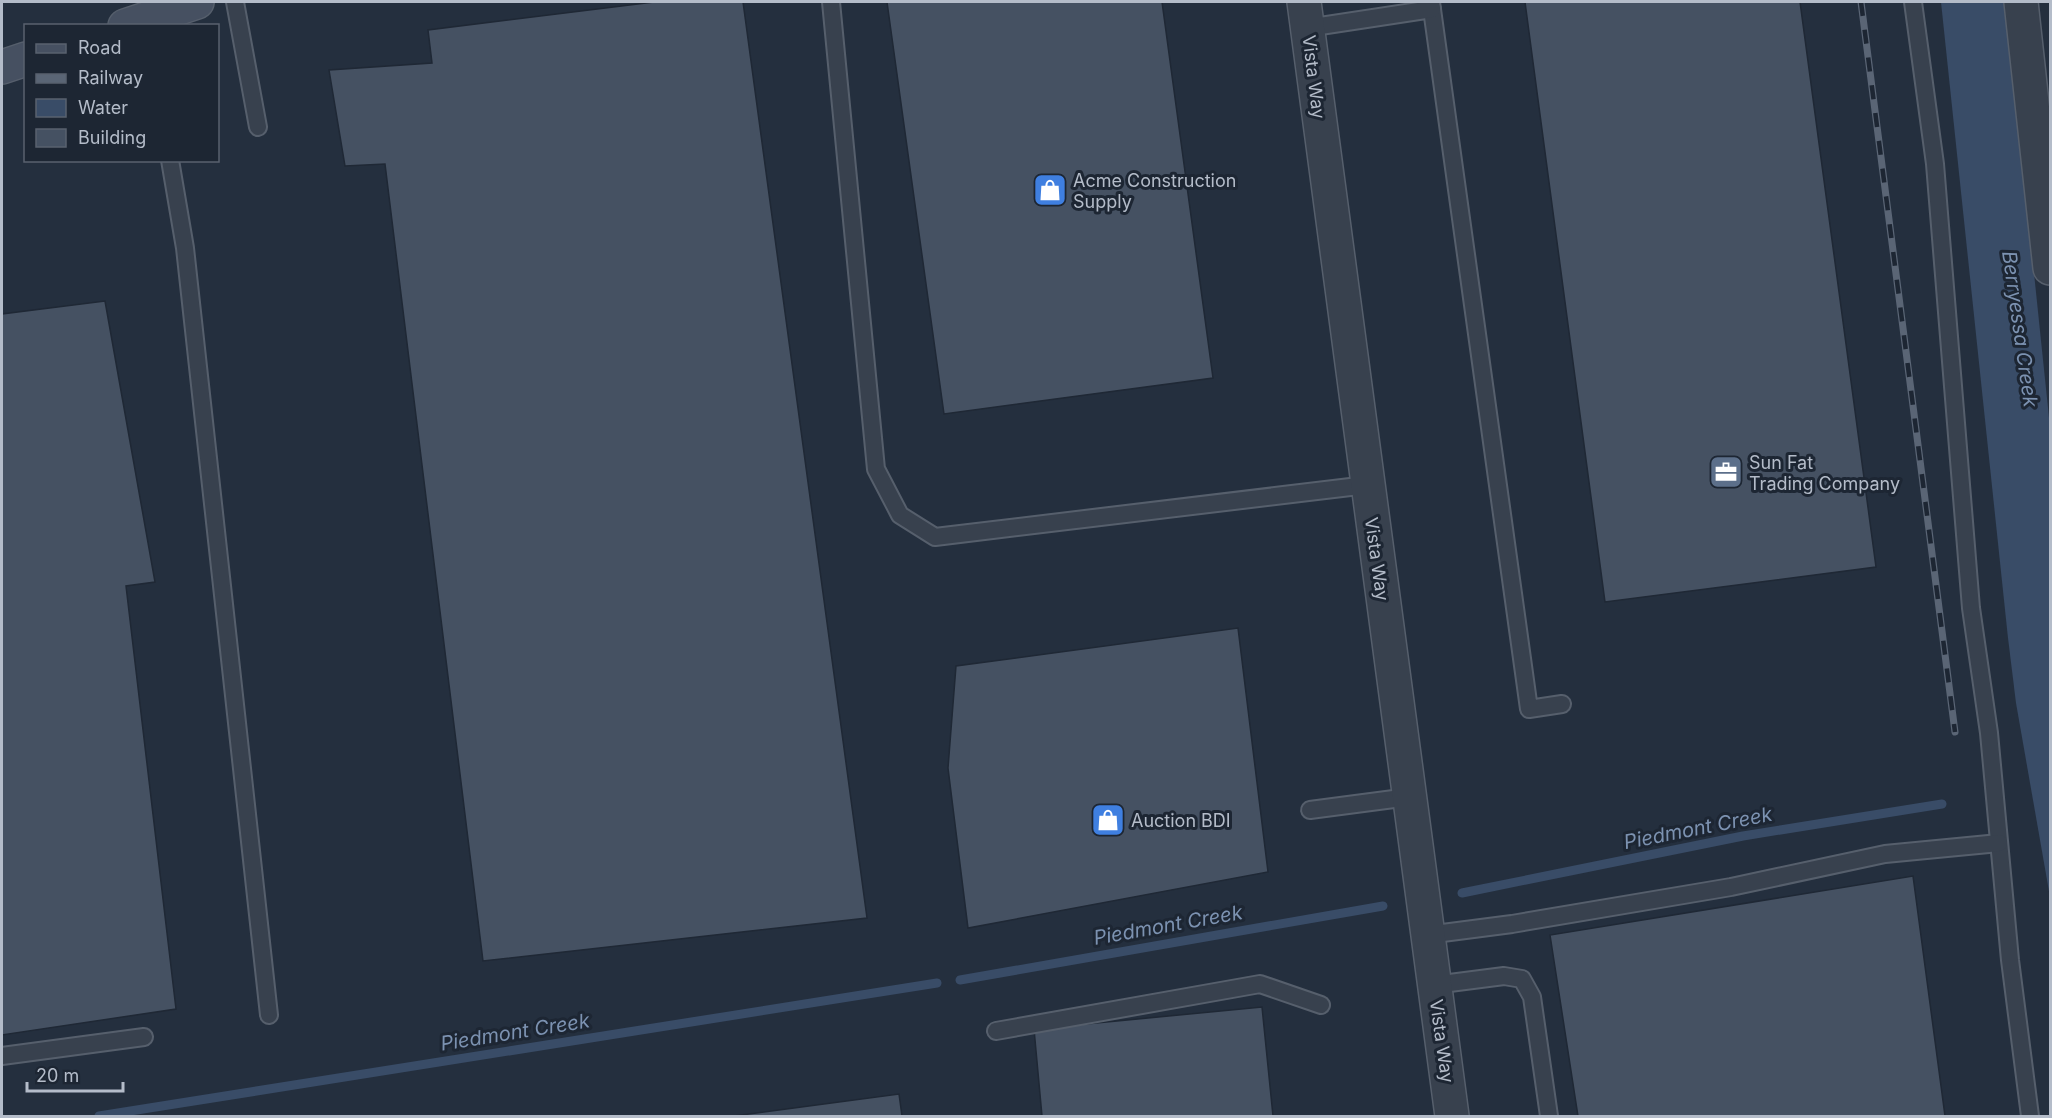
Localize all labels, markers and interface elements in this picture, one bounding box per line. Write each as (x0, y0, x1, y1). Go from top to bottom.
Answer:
legend (24, 24, 219, 162)
street label: Vista Way (1298, 34, 1330, 120)
text: Road (78, 37, 121, 58)
text: Railway (78, 67, 143, 88)
text: Water (78, 97, 128, 118)
text: Building (78, 127, 146, 148)
place label: Acme Construction Supply (1073, 170, 1236, 212)
shop icon: Acme Construction Supply (1032, 172, 1068, 208)
water label: Berryessa Creek (1997, 249, 2043, 410)
place label: Sun Fat Trading Company (1749, 452, 1900, 494)
office icon: Sun Fat Trading Company (1708, 454, 1744, 490)
street label: Vista Way (1361, 516, 1393, 602)
shop icon: Auction BDI (1090, 802, 1126, 838)
water label: Piedmont Creek (1622, 802, 1775, 854)
place label: Auction BDI (1131, 810, 1231, 831)
water label: Piedmont Creek (1092, 900, 1245, 950)
street label: Vista Way (1426, 998, 1458, 1084)
water label: Piedmont Creek (439, 1008, 592, 1056)
scale bar (27, 1055, 123, 1093)
text: 20 m (36, 1065, 79, 1086)

